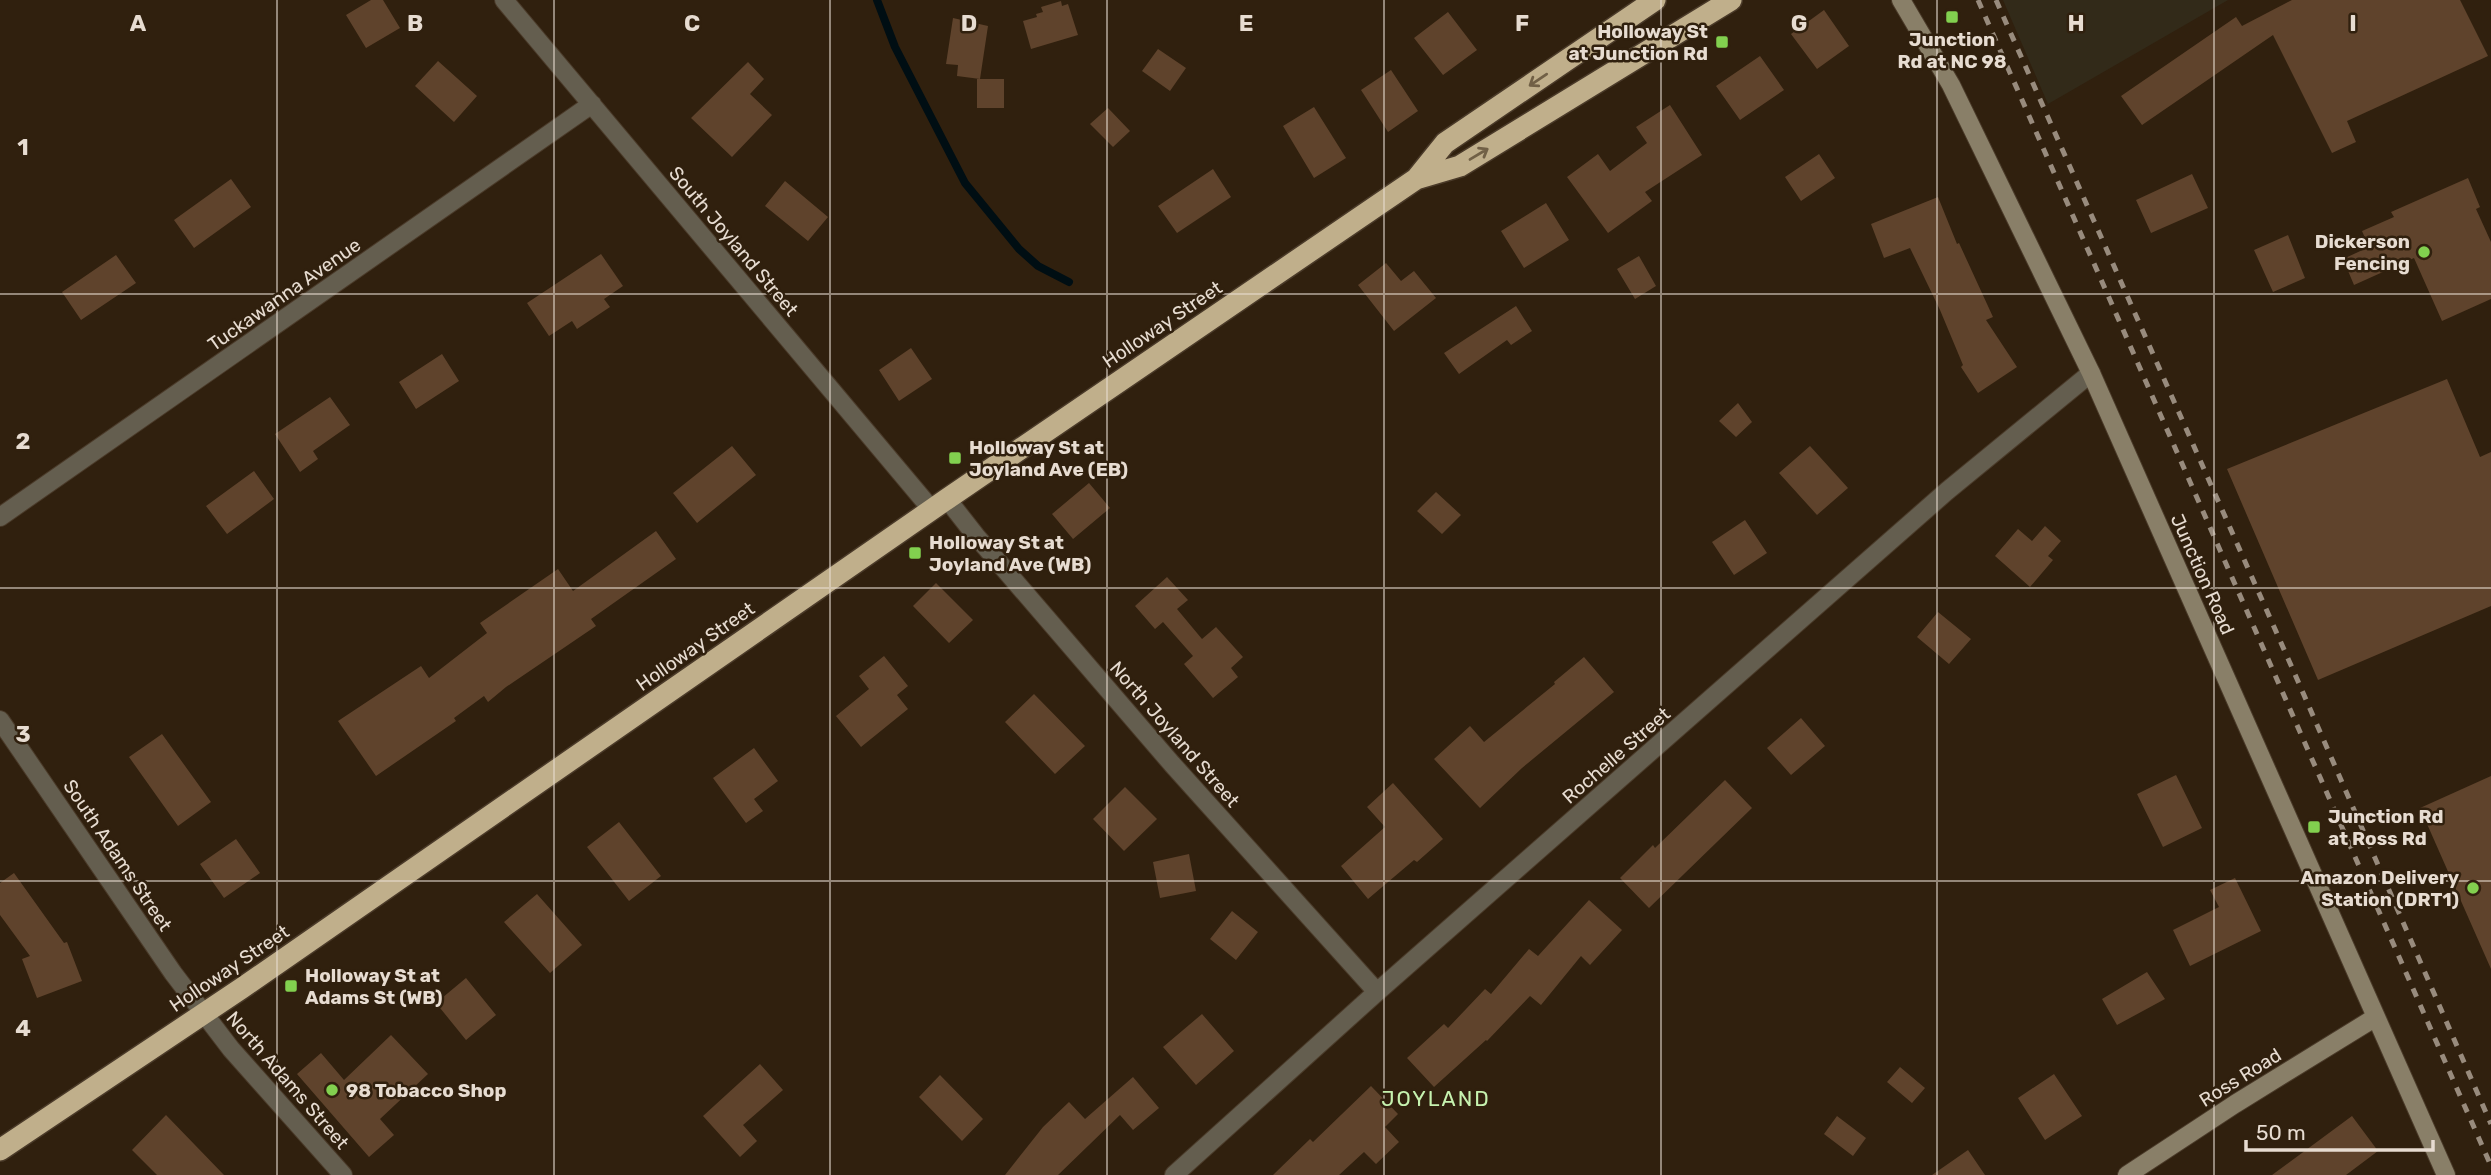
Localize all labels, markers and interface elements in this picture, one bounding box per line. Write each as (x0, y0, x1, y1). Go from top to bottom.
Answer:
text: A (130, 9, 147, 37)
text: B (407, 9, 423, 37)
text: C (684, 9, 700, 37)
text: D (961, 9, 977, 37)
text: E (1239, 9, 1253, 37)
text: F (1515, 9, 1529, 37)
text: G (1791, 9, 1807, 37)
marker: Junction Rd at NC 98 (1944, 9, 1960, 25)
text: H (2067, 9, 2085, 37)
text: I (2349, 9, 2357, 37)
place label: Holloway St at Junction Rd (1568, 20, 1708, 65)
place label: Junction Rd at NC 98 (1897, 28, 2007, 73)
marker: Holloway St at Junction Rd (1714, 34, 1730, 50)
one-way arrow (1529, 73, 1548, 87)
text: 1 (17, 133, 29, 161)
one-way arrow (1469, 147, 1489, 161)
street label: South Joyland Street (664, 162, 803, 321)
place label: Dickerson Fencing (2315, 230, 2410, 275)
street label: Tuckawanna Avenue (204, 233, 365, 356)
marker: Dickerson Fencing (2416, 244, 2432, 260)
street label: Holloway Street (1098, 276, 1227, 373)
text: 2 (16, 427, 30, 455)
place label: Holloway St at Joyland Ave (EB) (969, 436, 1128, 481)
marker: Holloway St at Joyland Ave (EB) (947, 450, 963, 466)
street label: Junction Road (2166, 510, 2239, 638)
place label: Holloway St at Joyland Ave (WB) (929, 531, 1091, 576)
marker: Holloway St at Joyland Ave (WB) (907, 545, 923, 561)
street label: Holloway Street (632, 597, 759, 696)
street label: North Joyland Street (1105, 657, 1245, 812)
street label: Rochelle Street (1558, 702, 1675, 808)
text: 3 (15, 720, 31, 748)
street label: South Adams Street (58, 775, 177, 936)
place label: Junction Rd at Ross Rd (2328, 805, 2444, 850)
marker: Junction Rd at Ross Rd (2306, 819, 2322, 835)
place label: Amazon Delivery Station (DRT1) (2301, 866, 2460, 911)
marker: Amazon Delivery Station (DRT1) (2465, 880, 2481, 896)
street label: Holloway Street (165, 920, 294, 1017)
place label: Holloway St at Adams St (WB) (305, 964, 443, 1009)
marker: Holloway St at Adams St (WB) (283, 978, 299, 994)
street label: North Adams Street (222, 1007, 354, 1154)
text: 4 (15, 1014, 31, 1042)
street label: Ross Road (2195, 1043, 2285, 1112)
place label: 98 Tobacco Shop (346, 1079, 506, 1102)
marker: 98 Tobacco Shop (324, 1082, 340, 1098)
district label: JOYLAND (1381, 1086, 1491, 1111)
scale bar (2246, 1108, 2433, 1152)
text: 50 m (2256, 1120, 2306, 1145)

